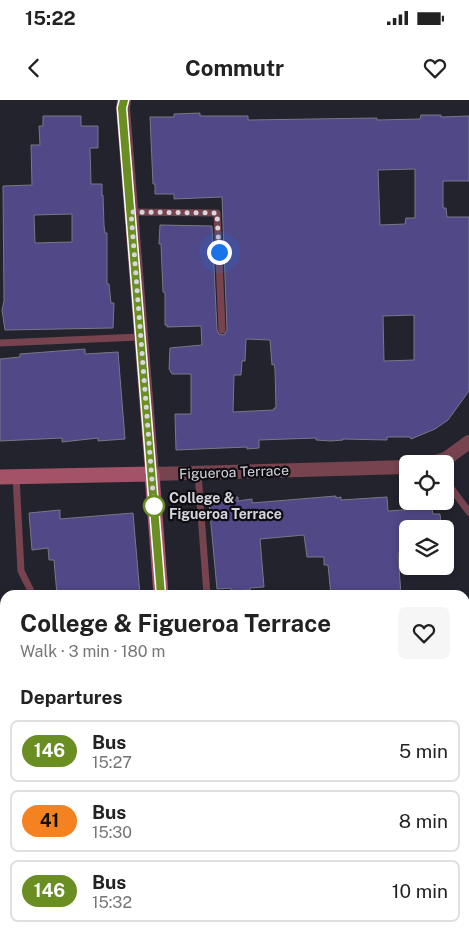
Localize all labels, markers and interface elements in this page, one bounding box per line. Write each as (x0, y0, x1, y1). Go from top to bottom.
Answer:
text: 15:22 (25, 7, 76, 29)
icon: back (20, 54, 48, 82)
icon: heart (421, 54, 449, 82)
text: Commutr (185, 55, 284, 81)
your location (207, 240, 232, 265)
map controls (399, 455, 454, 575)
button: locate (399, 455, 454, 510)
street label: Figueroa Terrace (179, 462, 289, 482)
place label: College & Figueroa Terrace (169, 490, 282, 522)
marker: College & Figueroa Terrace (143, 495, 165, 517)
button: layers (399, 520, 454, 575)
button: heart (398, 607, 450, 659)
text: College & Figueroa Terrace (20, 609, 331, 637)
text: Walk · 3 min · 180 m (20, 642, 165, 661)
text: Departures (20, 686, 123, 708)
text: Bus (92, 731, 126, 753)
text: 146 (34, 740, 65, 761)
text: 5 min (399, 740, 448, 762)
text: 15:27 (92, 753, 132, 772)
text: Bus (92, 801, 126, 823)
text: 41 (40, 810, 59, 831)
text: 8 min (399, 810, 448, 832)
text: 15:30 (92, 823, 132, 842)
text: Bus (92, 871, 126, 893)
text: 146 (34, 880, 65, 901)
text: 10 min (392, 880, 448, 902)
text: 15:32 (92, 893, 132, 912)

